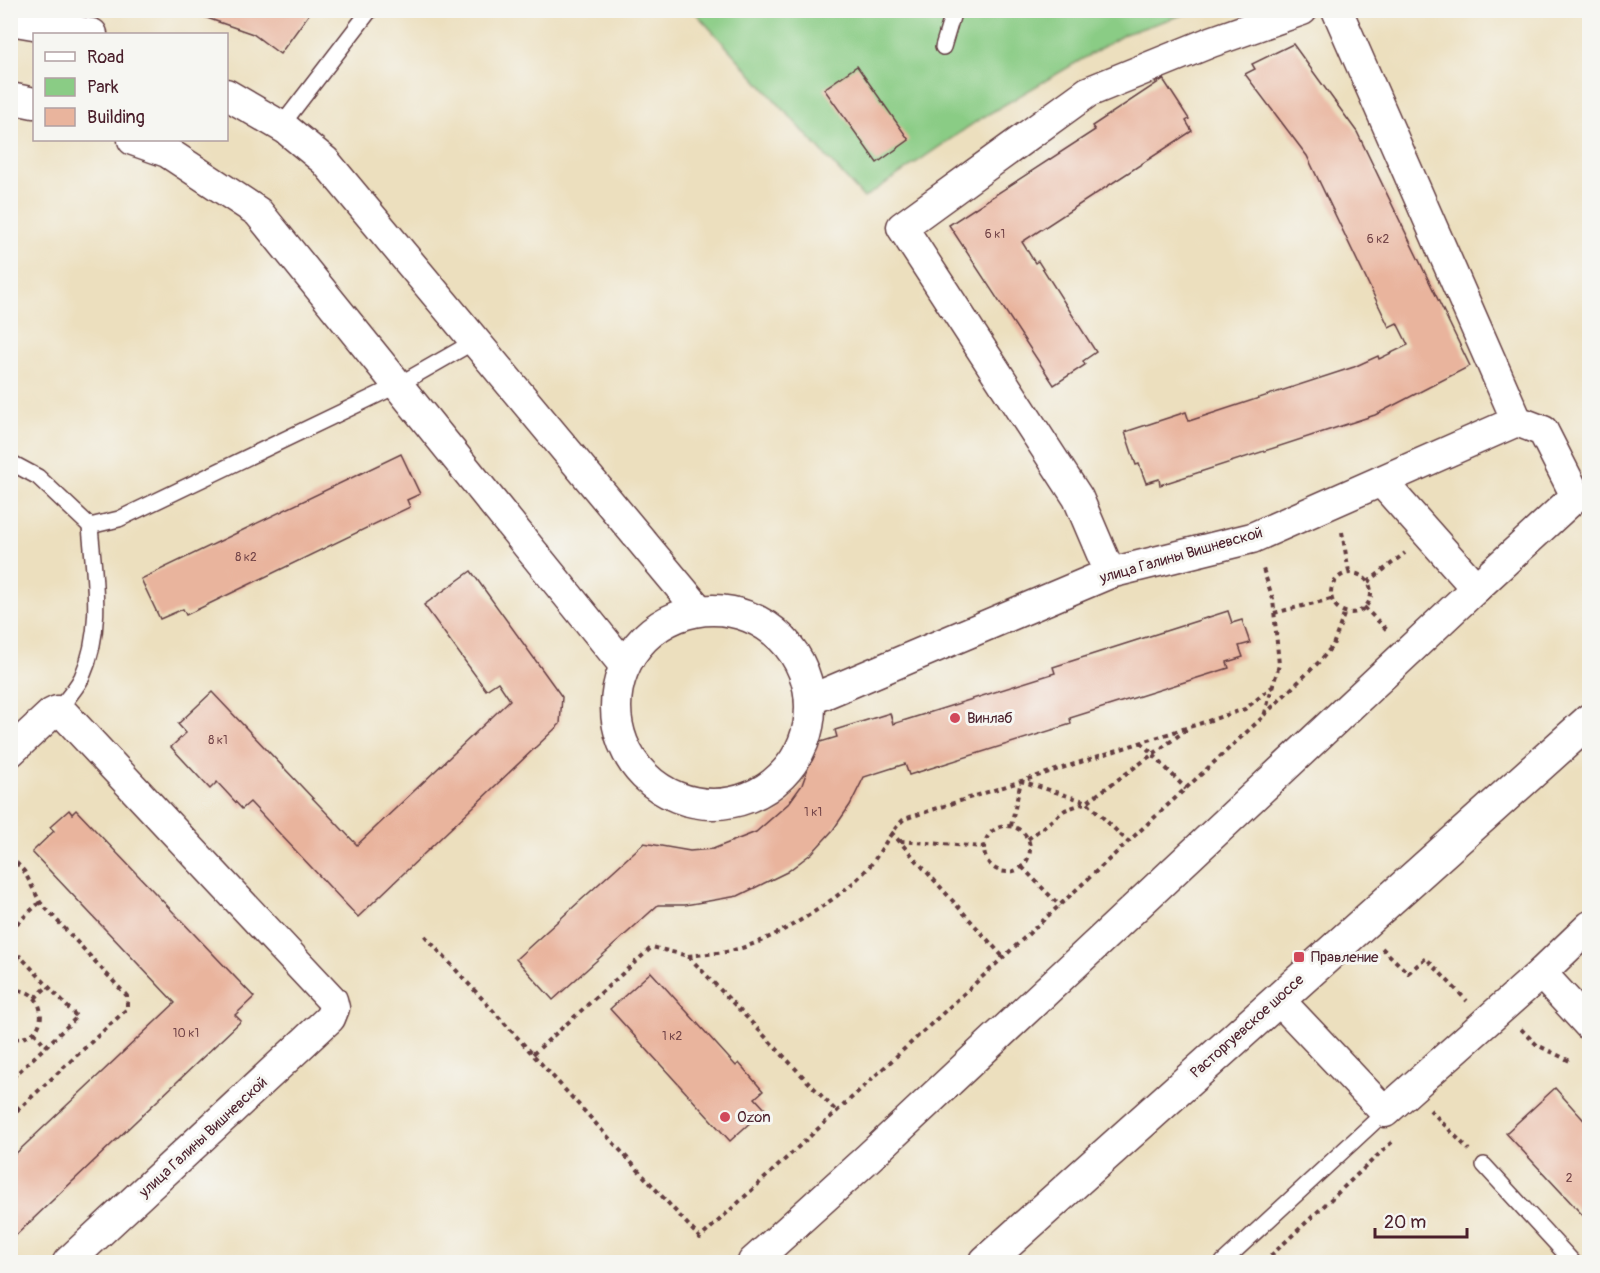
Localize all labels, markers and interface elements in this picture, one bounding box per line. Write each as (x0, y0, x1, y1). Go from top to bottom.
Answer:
legend (33, 33, 228, 141)
text: Road (87, 46, 124, 69)
text: Park (87, 76, 119, 99)
text: Building (87, 106, 145, 129)
house number: 6 к1 (985, 227, 1005, 242)
house number: 6 к2 (1367, 232, 1390, 247)
street label: улица Галины Вишневской (1097, 523, 1265, 588)
house number: 8 к2 (235, 550, 257, 565)
place label: Винлаб (967, 709, 1013, 728)
marker: Винлаб (948, 711, 962, 725)
house number: 8 к1 (208, 733, 228, 748)
house number: 1 к1 (804, 805, 822, 820)
place label: Правление (1311, 948, 1379, 967)
marker: Правление (1292, 950, 1306, 964)
street label: Расторгуевское шоссе (1187, 970, 1308, 1082)
house number: 10 к1 (173, 1026, 199, 1041)
house number: 1 к2 (662, 1029, 682, 1044)
street label: улица Галины Вишневской (135, 1073, 271, 1202)
place label: Ozon (737, 1108, 771, 1127)
marker: Ozon (718, 1110, 732, 1124)
house number: 2 (1566, 1171, 1573, 1186)
scale bar (1375, 1201, 1466, 1239)
text: 20 m (1384, 1211, 1426, 1234)

